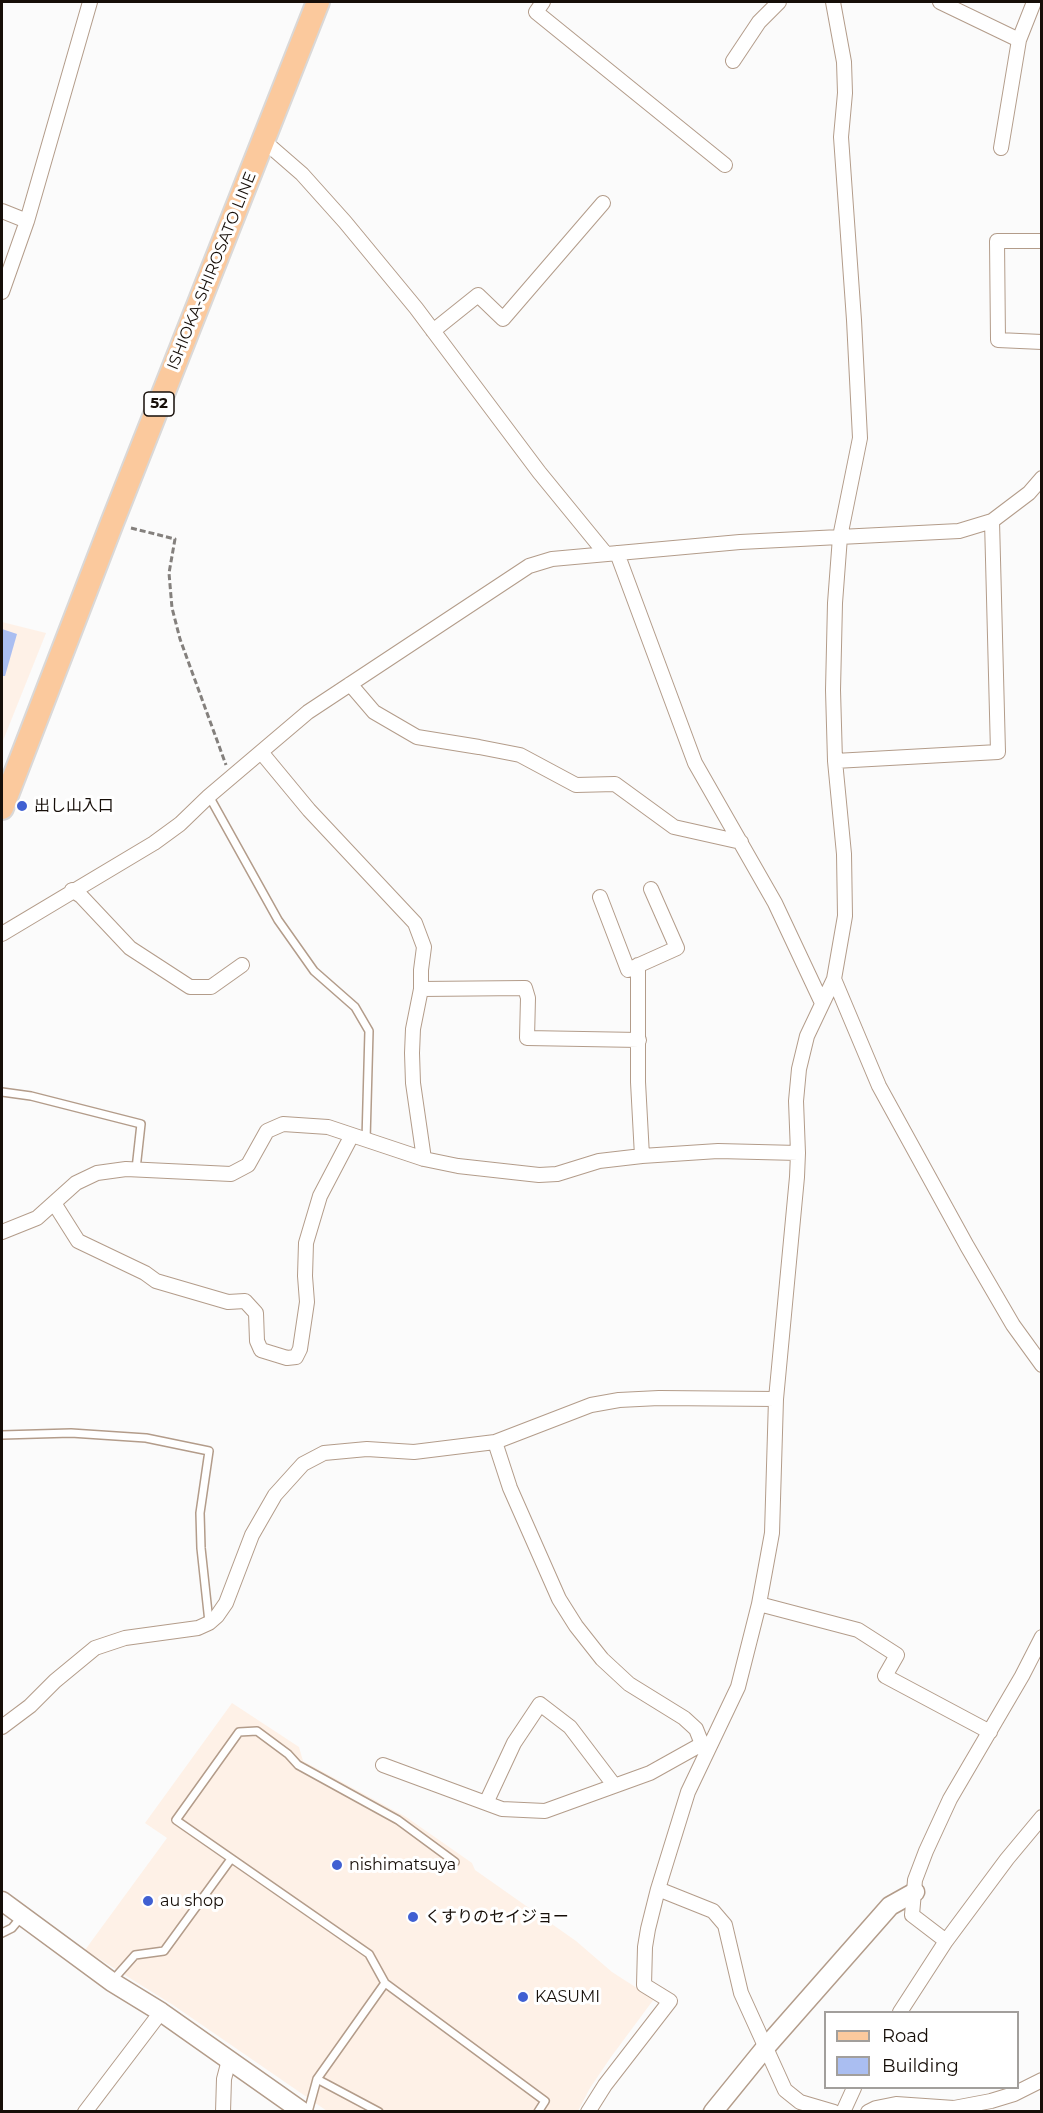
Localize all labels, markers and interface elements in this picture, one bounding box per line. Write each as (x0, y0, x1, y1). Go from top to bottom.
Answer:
street label: ISHIOKA-SHIROSATO LINE (163, 169, 261, 373)
road number: 52 (144, 392, 174, 416)
place label: 出し山入口 (34, 796, 114, 816)
marker: 出し山入口 (15, 799, 29, 813)
place label: nishimatsuya (349, 1855, 456, 1875)
marker: nishimatsuya (330, 1858, 344, 1872)
place label: au shop (160, 1891, 224, 1911)
marker: au shop (141, 1894, 155, 1908)
place label: くすりのセイジョー (425, 1907, 569, 1927)
marker: くすりのセイジョー (406, 1910, 420, 1924)
place label: KASUMI (535, 1987, 600, 2007)
marker: KASUMI (516, 1990, 530, 2004)
legend (824, 2011, 1019, 2089)
text: Road (882, 2025, 929, 2047)
text: Building (882, 2055, 959, 2077)

